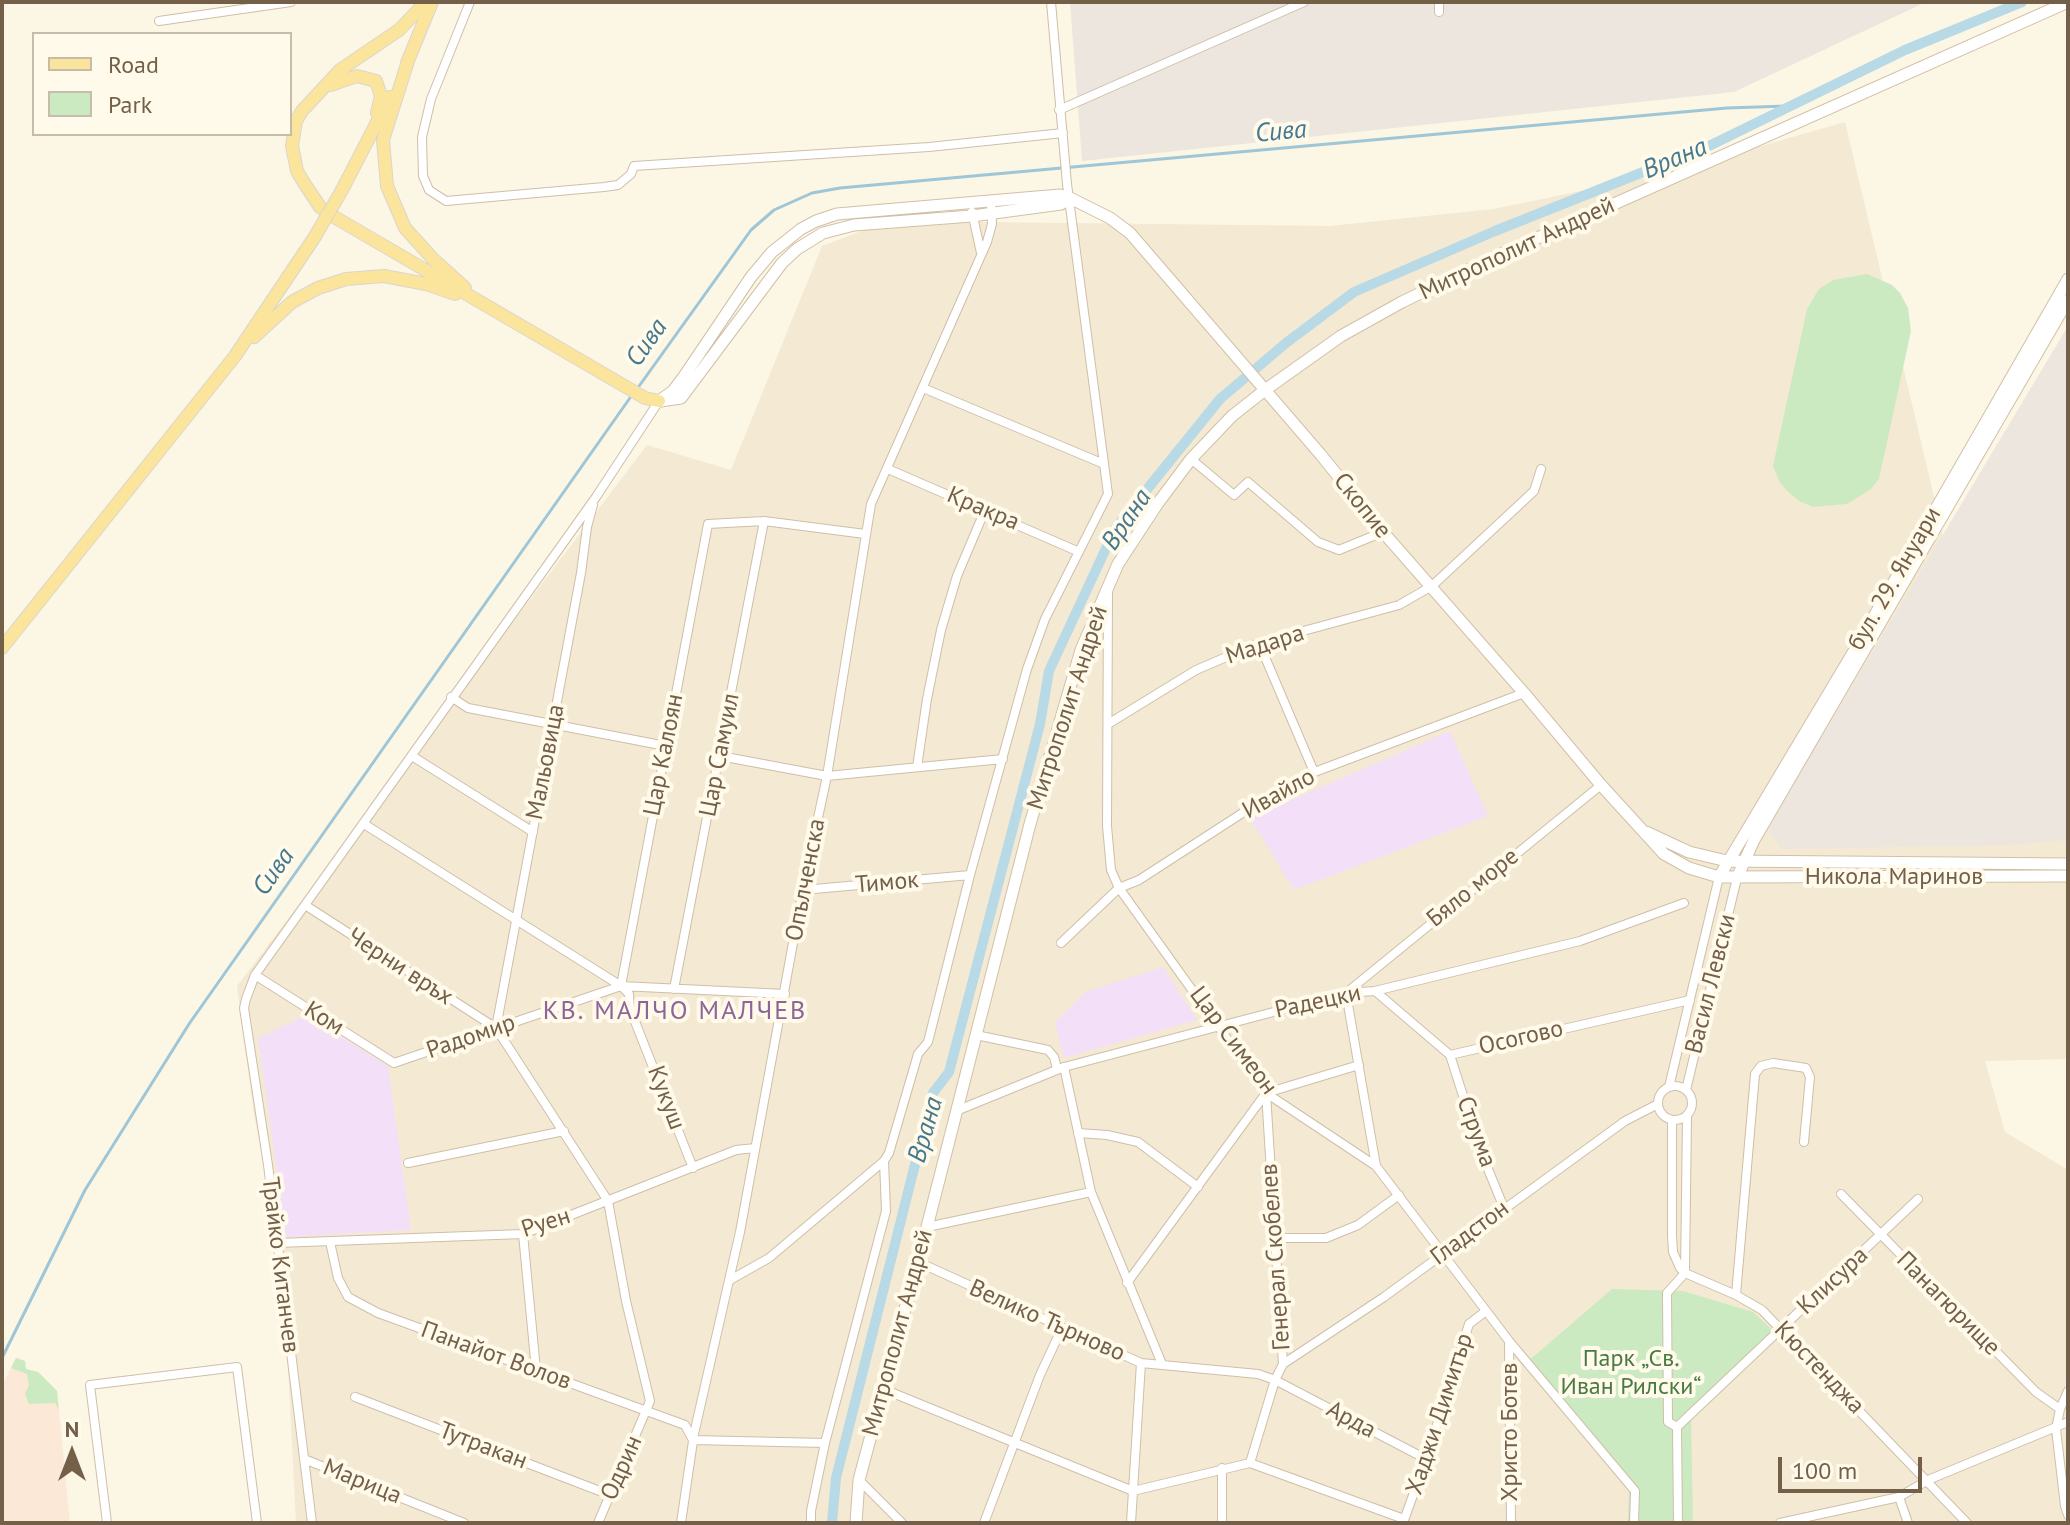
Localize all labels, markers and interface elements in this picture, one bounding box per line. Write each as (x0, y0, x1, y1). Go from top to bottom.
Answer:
legend (32, 32, 292, 136)
text: Road (108, 49, 159, 80)
text: Park (108, 89, 152, 120)
water label: Сива (1254, 114, 1308, 150)
water label: Врана (1638, 132, 1712, 186)
street label: Митрополит Андрей (1415, 191, 1619, 307)
water label: Сива (620, 313, 674, 373)
street label: Скопие (1327, 467, 1397, 545)
street label: Кракра (942, 481, 1024, 537)
water label: Врана (1095, 484, 1159, 556)
street label: бул. 29. Януари (1842, 502, 1948, 656)
street label: Митрополит Андрей (1021, 603, 1115, 813)
street label: Мадара (1222, 619, 1308, 671)
street label: Цар Самуил (694, 691, 746, 819)
street label: Цар Калоян (638, 692, 690, 818)
street label: Мальовица (521, 702, 571, 822)
street label: Ивайло (1238, 762, 1320, 826)
street label: Опълченска (780, 816, 832, 944)
water label: Сива (247, 842, 301, 902)
street label: Бяло море (1421, 842, 1525, 934)
street label: Никола Маринов (1805, 863, 1983, 891)
street label: Тимок (854, 866, 920, 900)
street label: Васил Левски (1680, 911, 1742, 1057)
street label: Черни връх (342, 922, 458, 1012)
street label: Радецки (1272, 979, 1364, 1025)
street label: Цар Симеон (1183, 981, 1283, 1101)
street label: Ком (299, 996, 349, 1042)
district label: КВ. МАЛЧО МАЛЧЕВ (543, 996, 807, 1028)
street label: Радомир (423, 1008, 519, 1066)
street label: Осогово (1476, 1014, 1566, 1062)
street label: Кукуш (641, 1062, 691, 1134)
street label: Струма (1450, 1093, 1502, 1171)
water label: Врана (902, 1094, 950, 1166)
street label: Генерал Скобелев (1255, 1163, 1297, 1351)
street label: Трайко Китанчев (255, 1175, 305, 1355)
street label: Гладстон (1425, 1194, 1515, 1272)
street label: Руен (518, 1202, 574, 1244)
street label: Митрополит Андрей (857, 1227, 939, 1439)
street label: Клисура (1792, 1241, 1874, 1321)
street label: Панагюрище (1890, 1246, 2006, 1362)
street label: Велико Търново (965, 1274, 1129, 1368)
street label: Панайот Волов (417, 1315, 575, 1397)
street label: Кюстенджа (1768, 1316, 1870, 1420)
street label: Хаджи Димитър (1400, 1330, 1480, 1498)
park label: Парк „Св. Иван Рилски“ (1561, 1345, 1701, 1401)
street label: Христо Ботев (1496, 1363, 1524, 1501)
street label: Арда (1321, 1395, 1381, 1445)
north arrow (32, 1413, 112, 1493)
text: N (65, 1415, 79, 1443)
street label: Тутракан (435, 1416, 531, 1476)
street label: Одрин (595, 1431, 649, 1505)
scale bar (1782, 1441, 1926, 1491)
street label: Марица (319, 1453, 405, 1511)
text: 100 m (1792, 1455, 1857, 1486)

